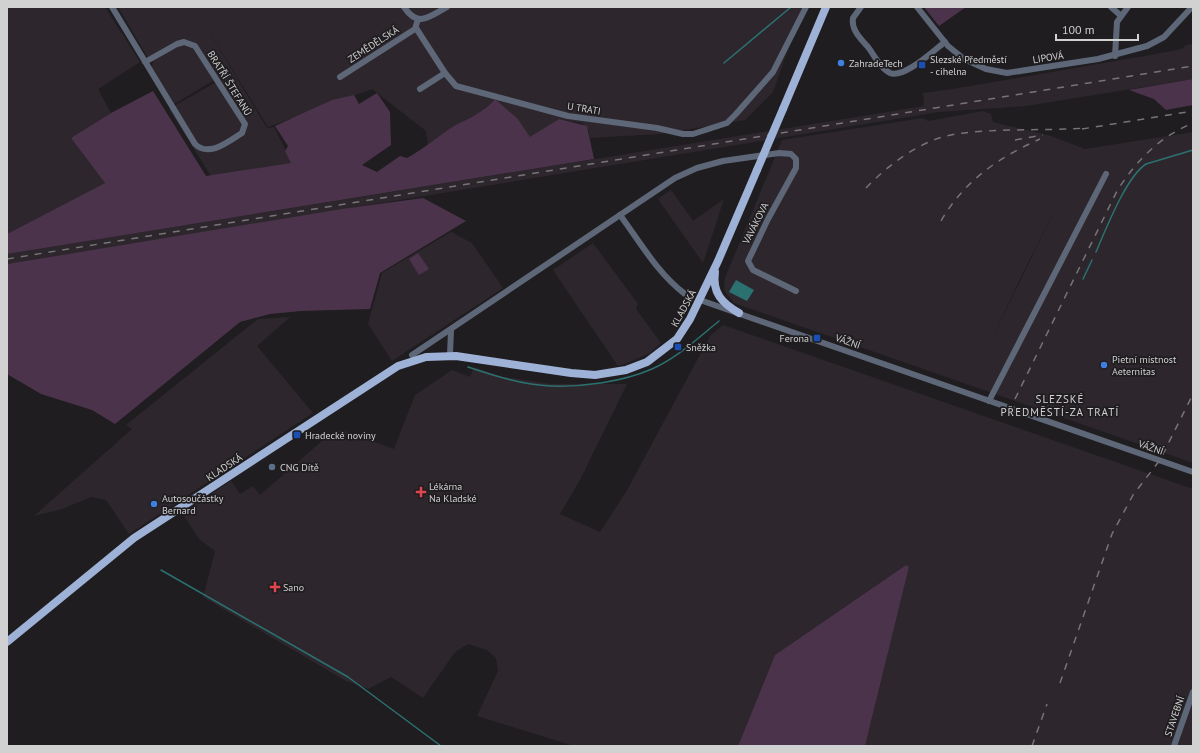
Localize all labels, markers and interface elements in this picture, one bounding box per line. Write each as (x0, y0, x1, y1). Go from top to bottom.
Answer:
scale bar (1056, 16, 1138, 42)
text: 100 m (1062, 22, 1095, 37)
street label: ZEMĚDĚLSKÁ (345, 23, 401, 66)
street label: BRATŘÍ ŠTEFANŮ (204, 48, 255, 118)
street label: LIPOVÁ (1032, 49, 1065, 66)
place label: Slezské Předměstí - cihelna (930, 53, 1007, 78)
place label: ZahradeTech (849, 57, 903, 70)
marker: ZahradeTech (836, 58, 846, 68)
marker: Slezské Předměstí - cihelna (917, 60, 927, 70)
street label: U TRATI (566, 99, 602, 118)
street label: VAVÁKOVA (739, 200, 772, 247)
street label: KLADSKÁ (668, 287, 699, 329)
street label: VÁŽNÍ (832, 331, 862, 352)
place label: Ferona (780, 332, 809, 345)
marker: Ferona (812, 333, 822, 343)
place label: Sněžka (686, 341, 716, 354)
marker: Sněžka (673, 342, 683, 352)
place label: Pietní místnost Aeternitas (1112, 353, 1177, 378)
marker: Pietní místnost Aeternitas (1099, 360, 1109, 370)
district label: SLEZSKÉ PŘEDMĚSTÍ-ZA TRATÍ (1000, 392, 1120, 419)
place label: Hradecké noviny (305, 429, 376, 442)
marker: Hradecké noviny (292, 430, 302, 440)
street label: VÁŽNÍ (1135, 437, 1165, 458)
street label: KLADSKÁ (204, 451, 245, 484)
place label: CNG Dítě (280, 461, 319, 474)
marker: CNG Dítě (267, 462, 277, 472)
place label: Lékárna Na Kladské (429, 480, 477, 505)
marker: Lékárna Na Kladské (416, 487, 426, 497)
place label: Autosoučástky Bernard (162, 492, 224, 517)
marker: Autosoučástky Bernard (149, 499, 159, 509)
place label: Sano (283, 581, 304, 594)
marker: Sano (270, 582, 280, 592)
street label: STAVEBNÍ (1161, 694, 1188, 738)

